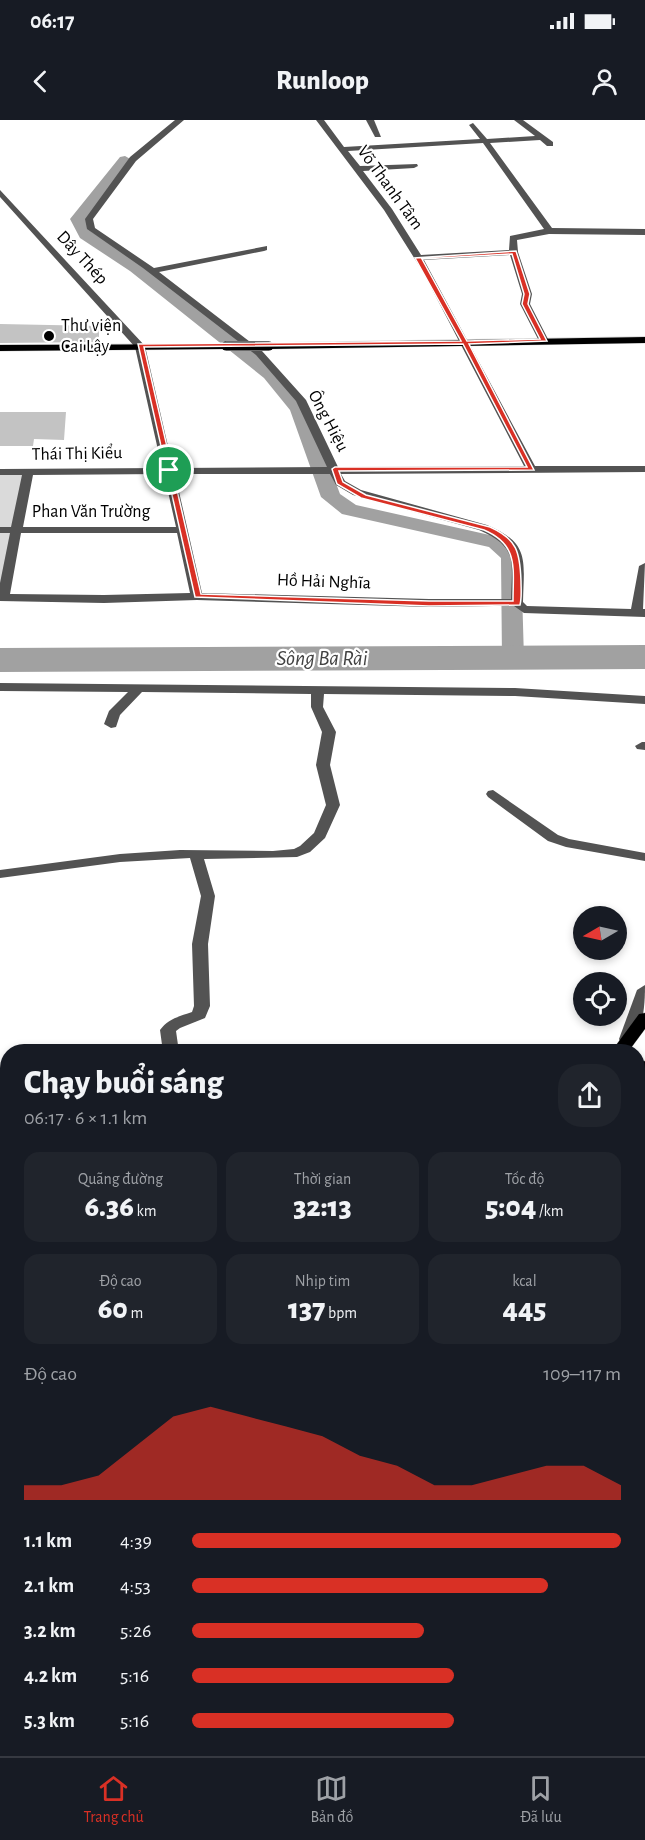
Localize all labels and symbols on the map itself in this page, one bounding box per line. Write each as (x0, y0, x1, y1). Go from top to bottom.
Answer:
street label: Võ Thanh Tâm (354, 143, 426, 233)
street label: Dây Thép (53, 228, 111, 288)
place label: Thư viện Cai Lậy (61, 317, 121, 356)
marker: Thư viện Cai Lậy (42, 329, 56, 343)
street label: Ông Hiệu (304, 386, 354, 455)
street label: Thái Thị Kiểu (31, 442, 122, 464)
pin (143, 444, 194, 495)
street label: Phan Văn Trường (32, 503, 151, 521)
street label: Hồ Hải Nghĩa (277, 570, 371, 593)
water label: Sông Ba Rài (277, 647, 368, 669)
north arrow (573, 906, 627, 960)

